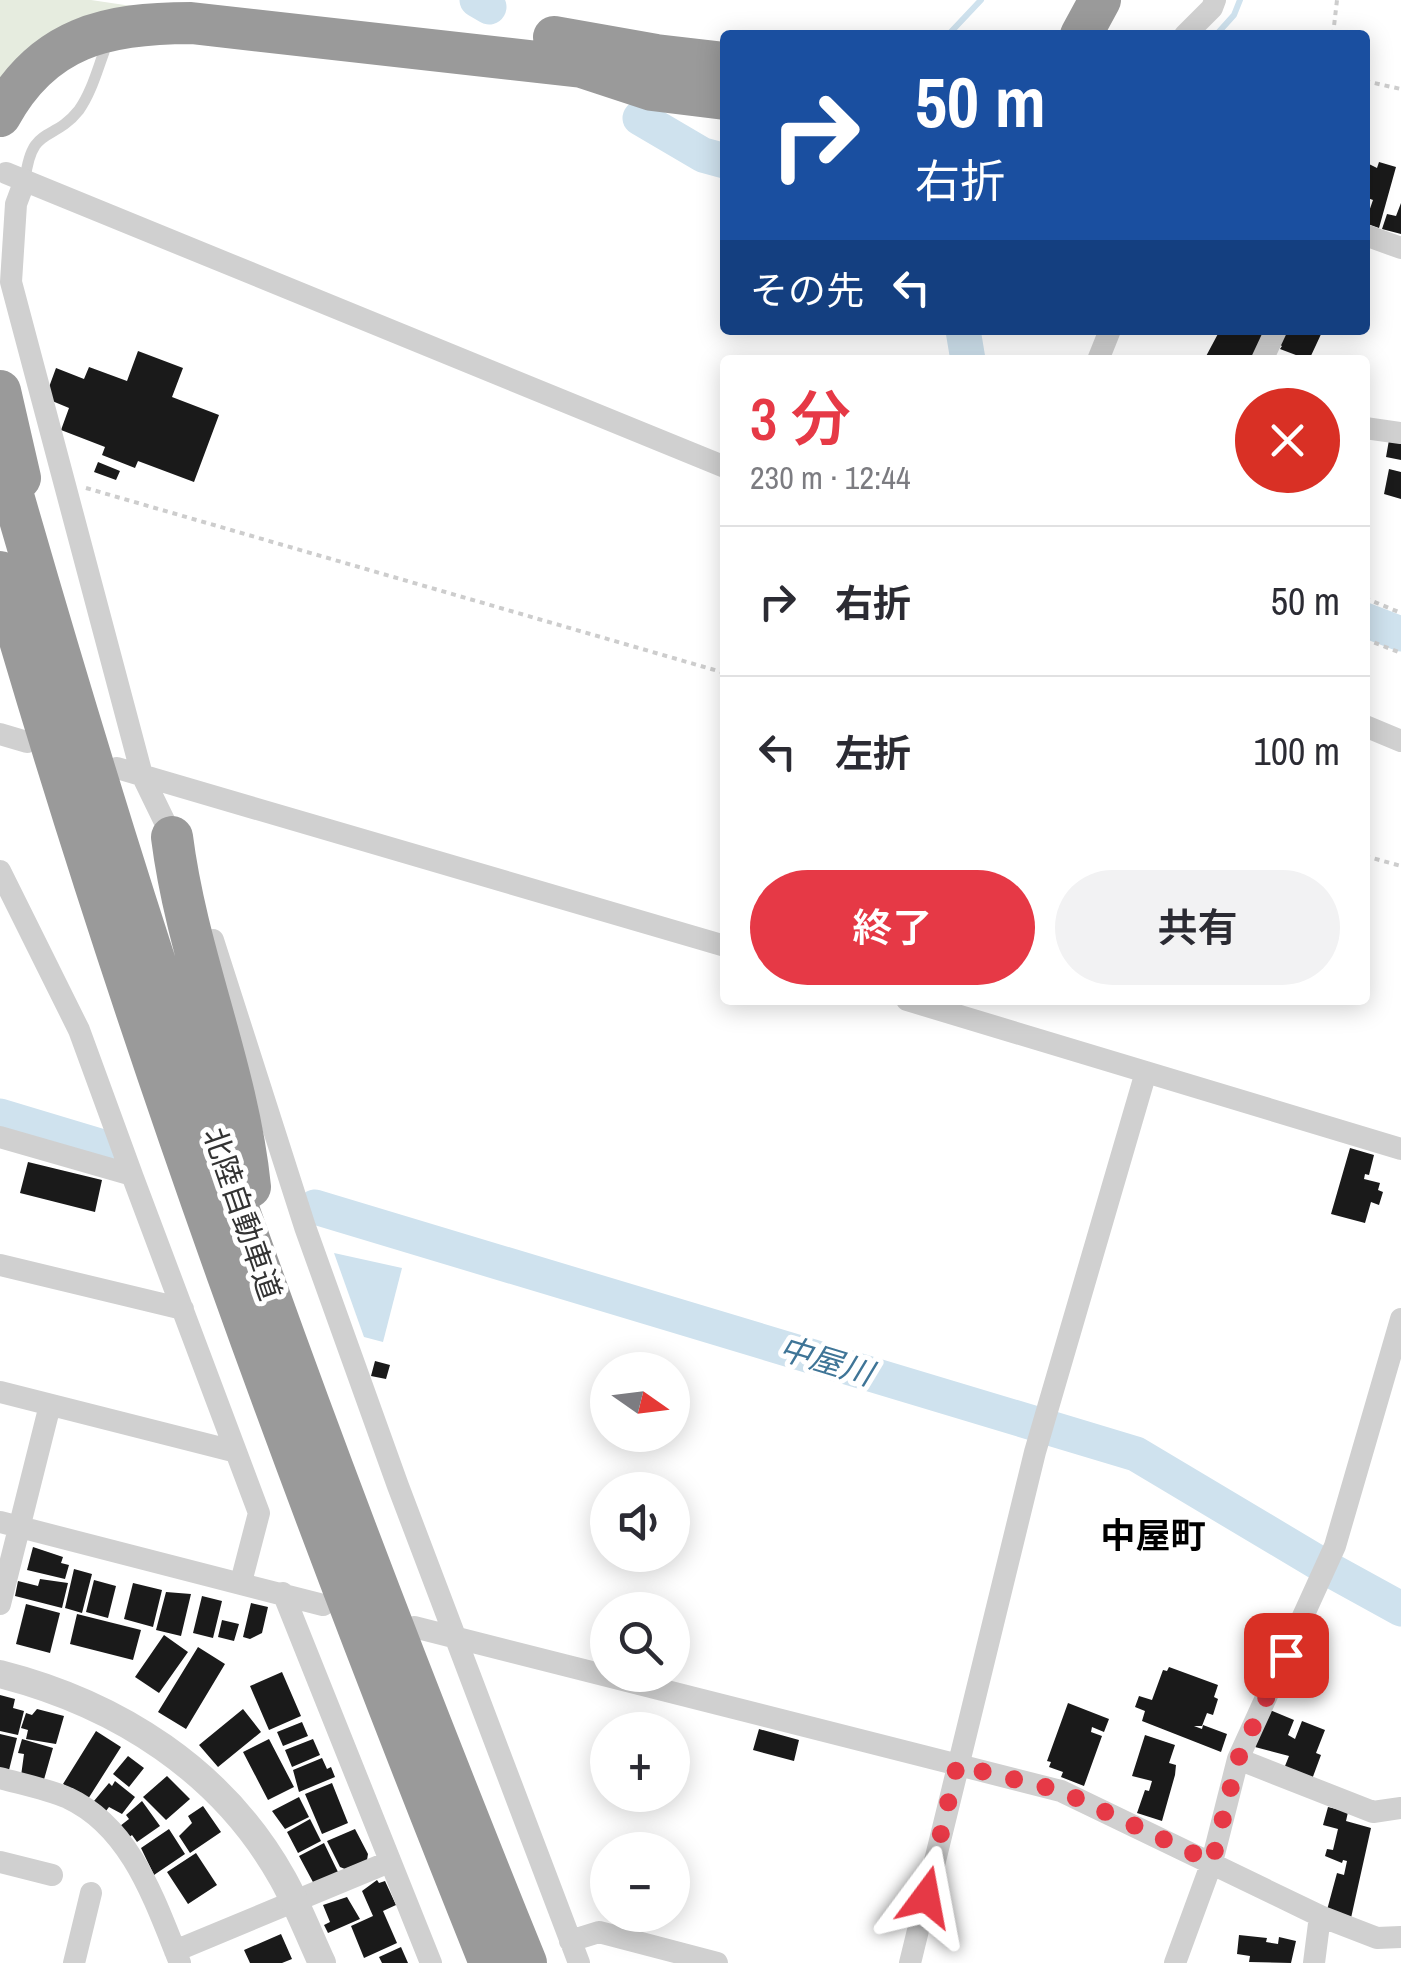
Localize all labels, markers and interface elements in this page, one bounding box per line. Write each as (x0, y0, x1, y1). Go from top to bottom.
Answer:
text: 50 m (915, 55, 1046, 149)
icon: right (750, 70, 880, 200)
text: 右折 (915, 150, 1005, 211)
icon: left (884, 260, 939, 315)
text: その先 (750, 265, 864, 316)
text: 3 分 (750, 378, 851, 459)
button: close (1235, 388, 1340, 493)
text: 230 m · 12:44 (750, 456, 910, 499)
icon: right (750, 574, 805, 629)
text: 50 m (1271, 576, 1340, 627)
text: 右折 (835, 578, 911, 629)
icon: left (750, 724, 805, 779)
text: 100 m (1253, 726, 1340, 777)
text: 左折 (835, 728, 911, 779)
button: 終了 (750, 870, 1035, 985)
button: 共有 (1055, 870, 1340, 985)
street label: 北陸自動車道 (195, 1122, 291, 1305)
water label: 中屋川 (774, 1326, 881, 1396)
north arrow (590, 1352, 690, 1452)
map controls (590, 1352, 690, 1932)
button: sound (590, 1472, 690, 1572)
district label: 中屋町 (1100, 1512, 1206, 1559)
button: search (590, 1592, 690, 1692)
pin (1244, 1613, 1329, 1698)
icon: arrive (1259, 1628, 1314, 1683)
button: + (590, 1712, 690, 1812)
button: − (590, 1832, 690, 1932)
position arrow (874, 1845, 978, 1949)

